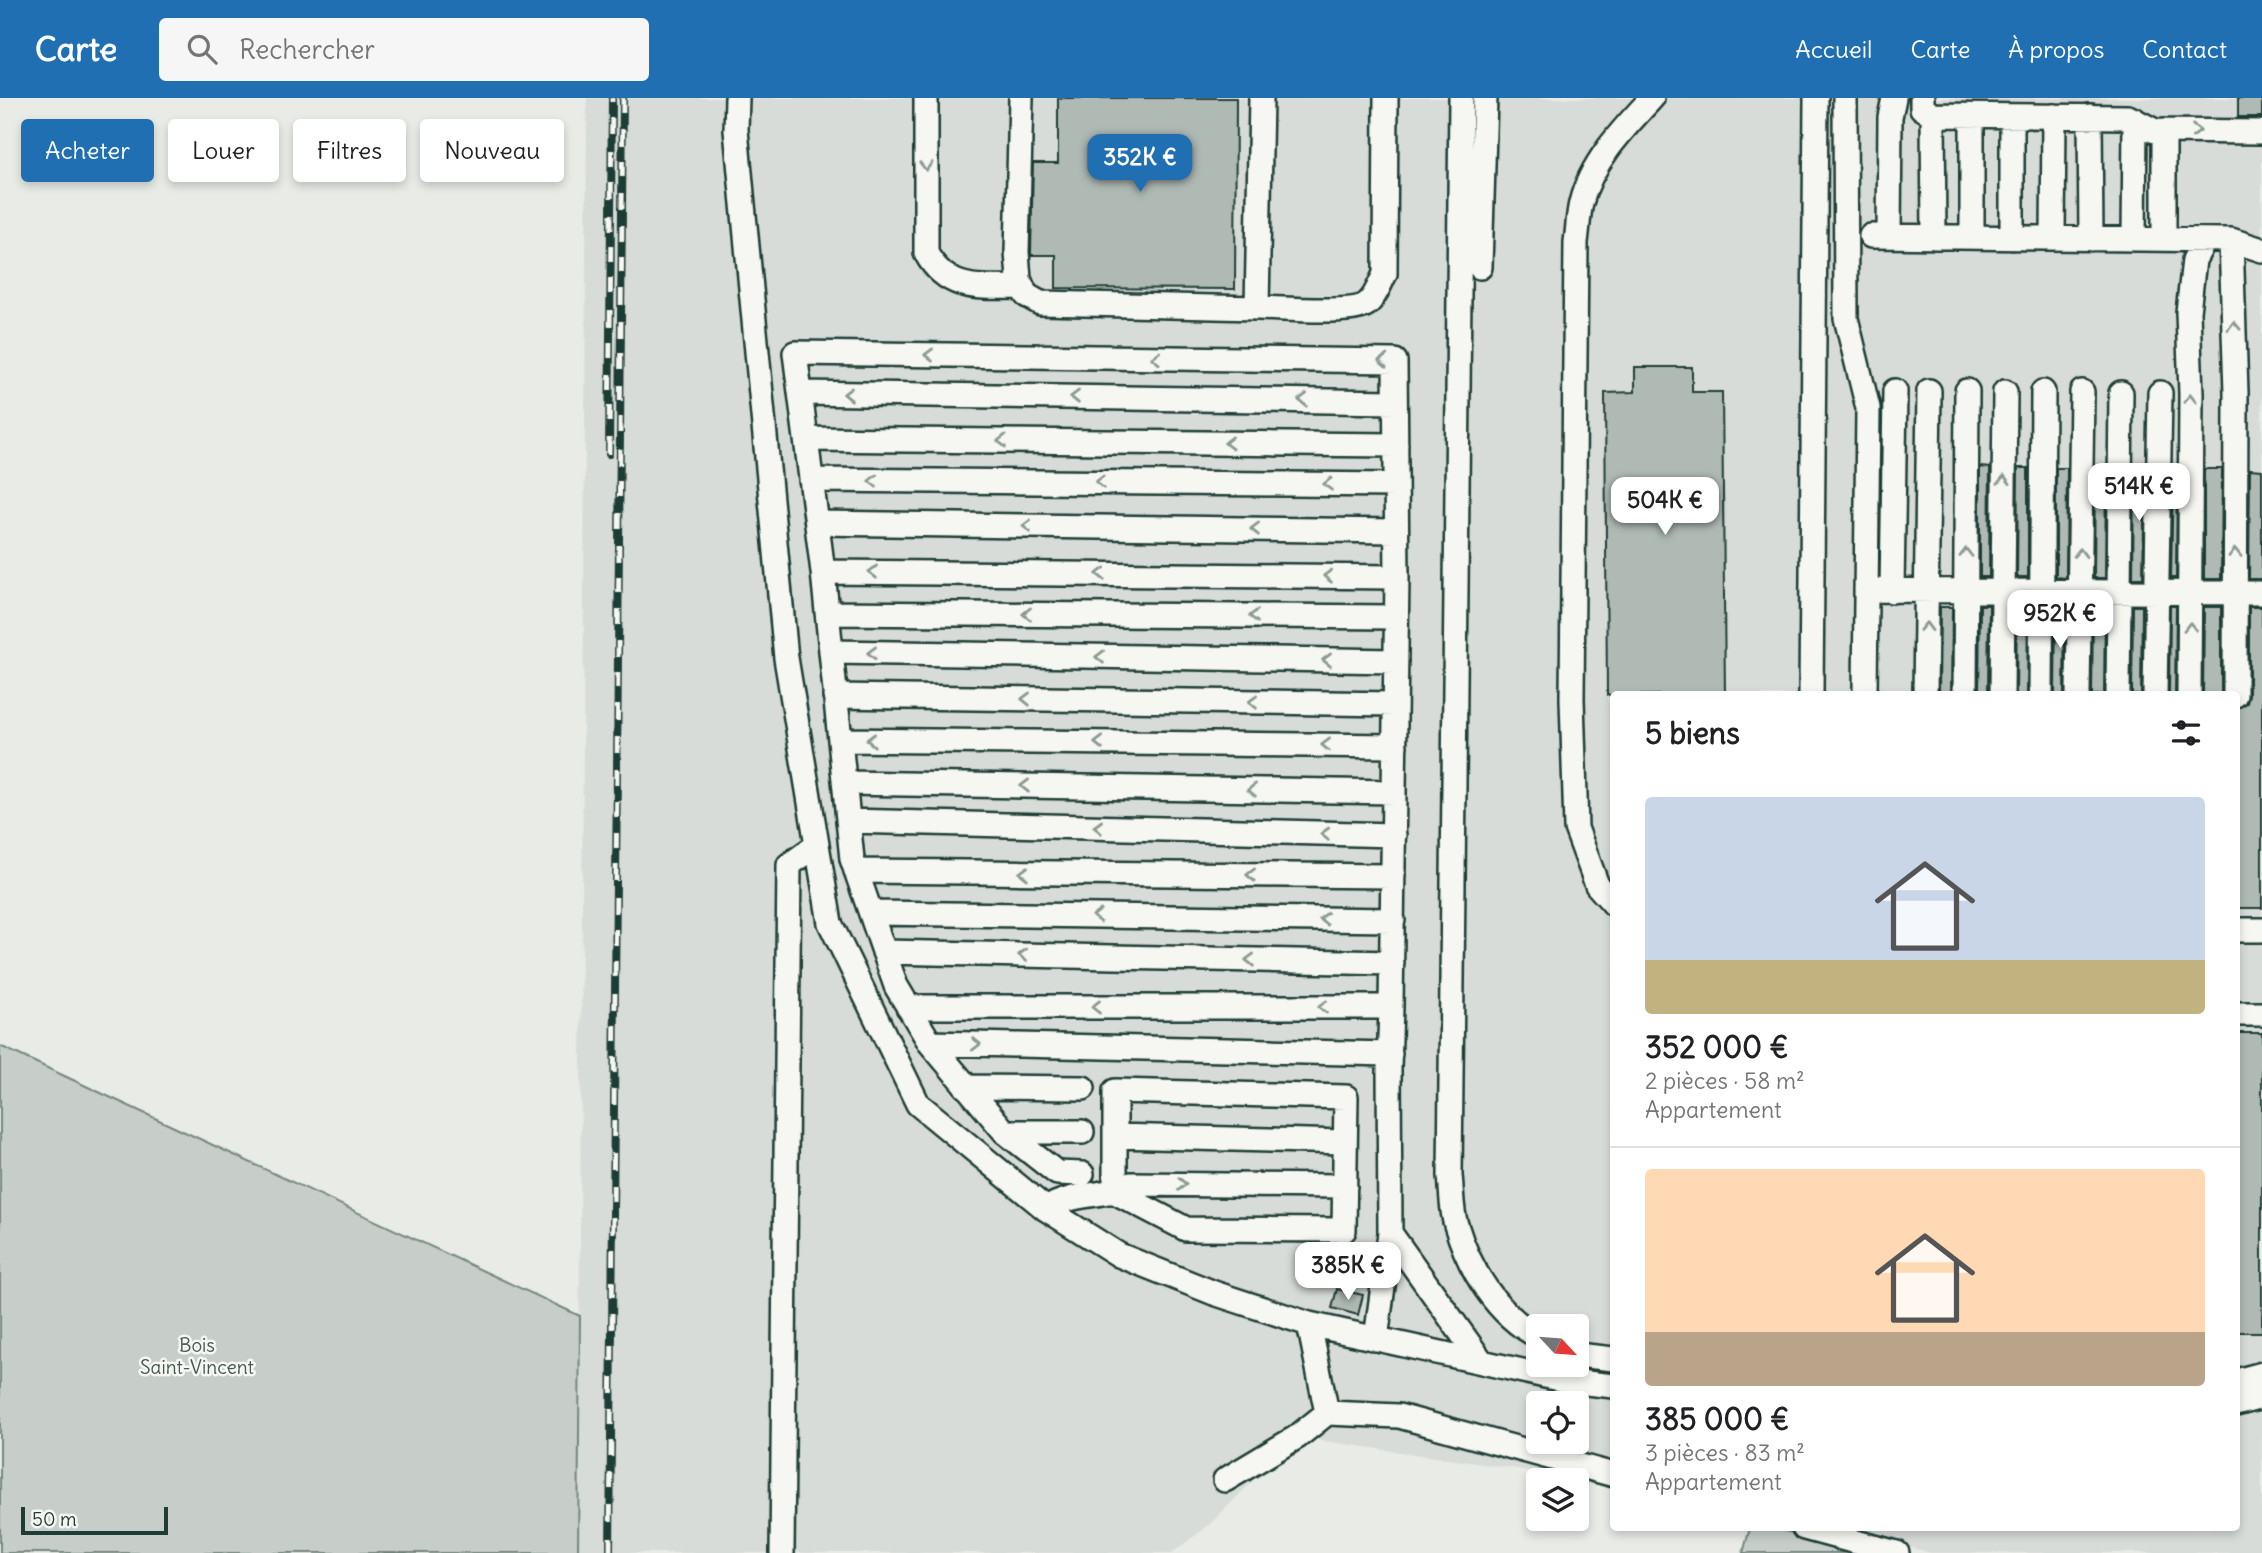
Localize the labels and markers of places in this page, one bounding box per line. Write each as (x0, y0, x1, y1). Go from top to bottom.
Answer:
pin: 352K € (1083, 134, 1197, 194)
pin: 514K € (2082, 464, 2196, 523)
pin: 504K € (1608, 478, 1722, 537)
pin: 952K € (2003, 590, 2117, 650)
pin: 385K € (1291, 1242, 1405, 1302)

